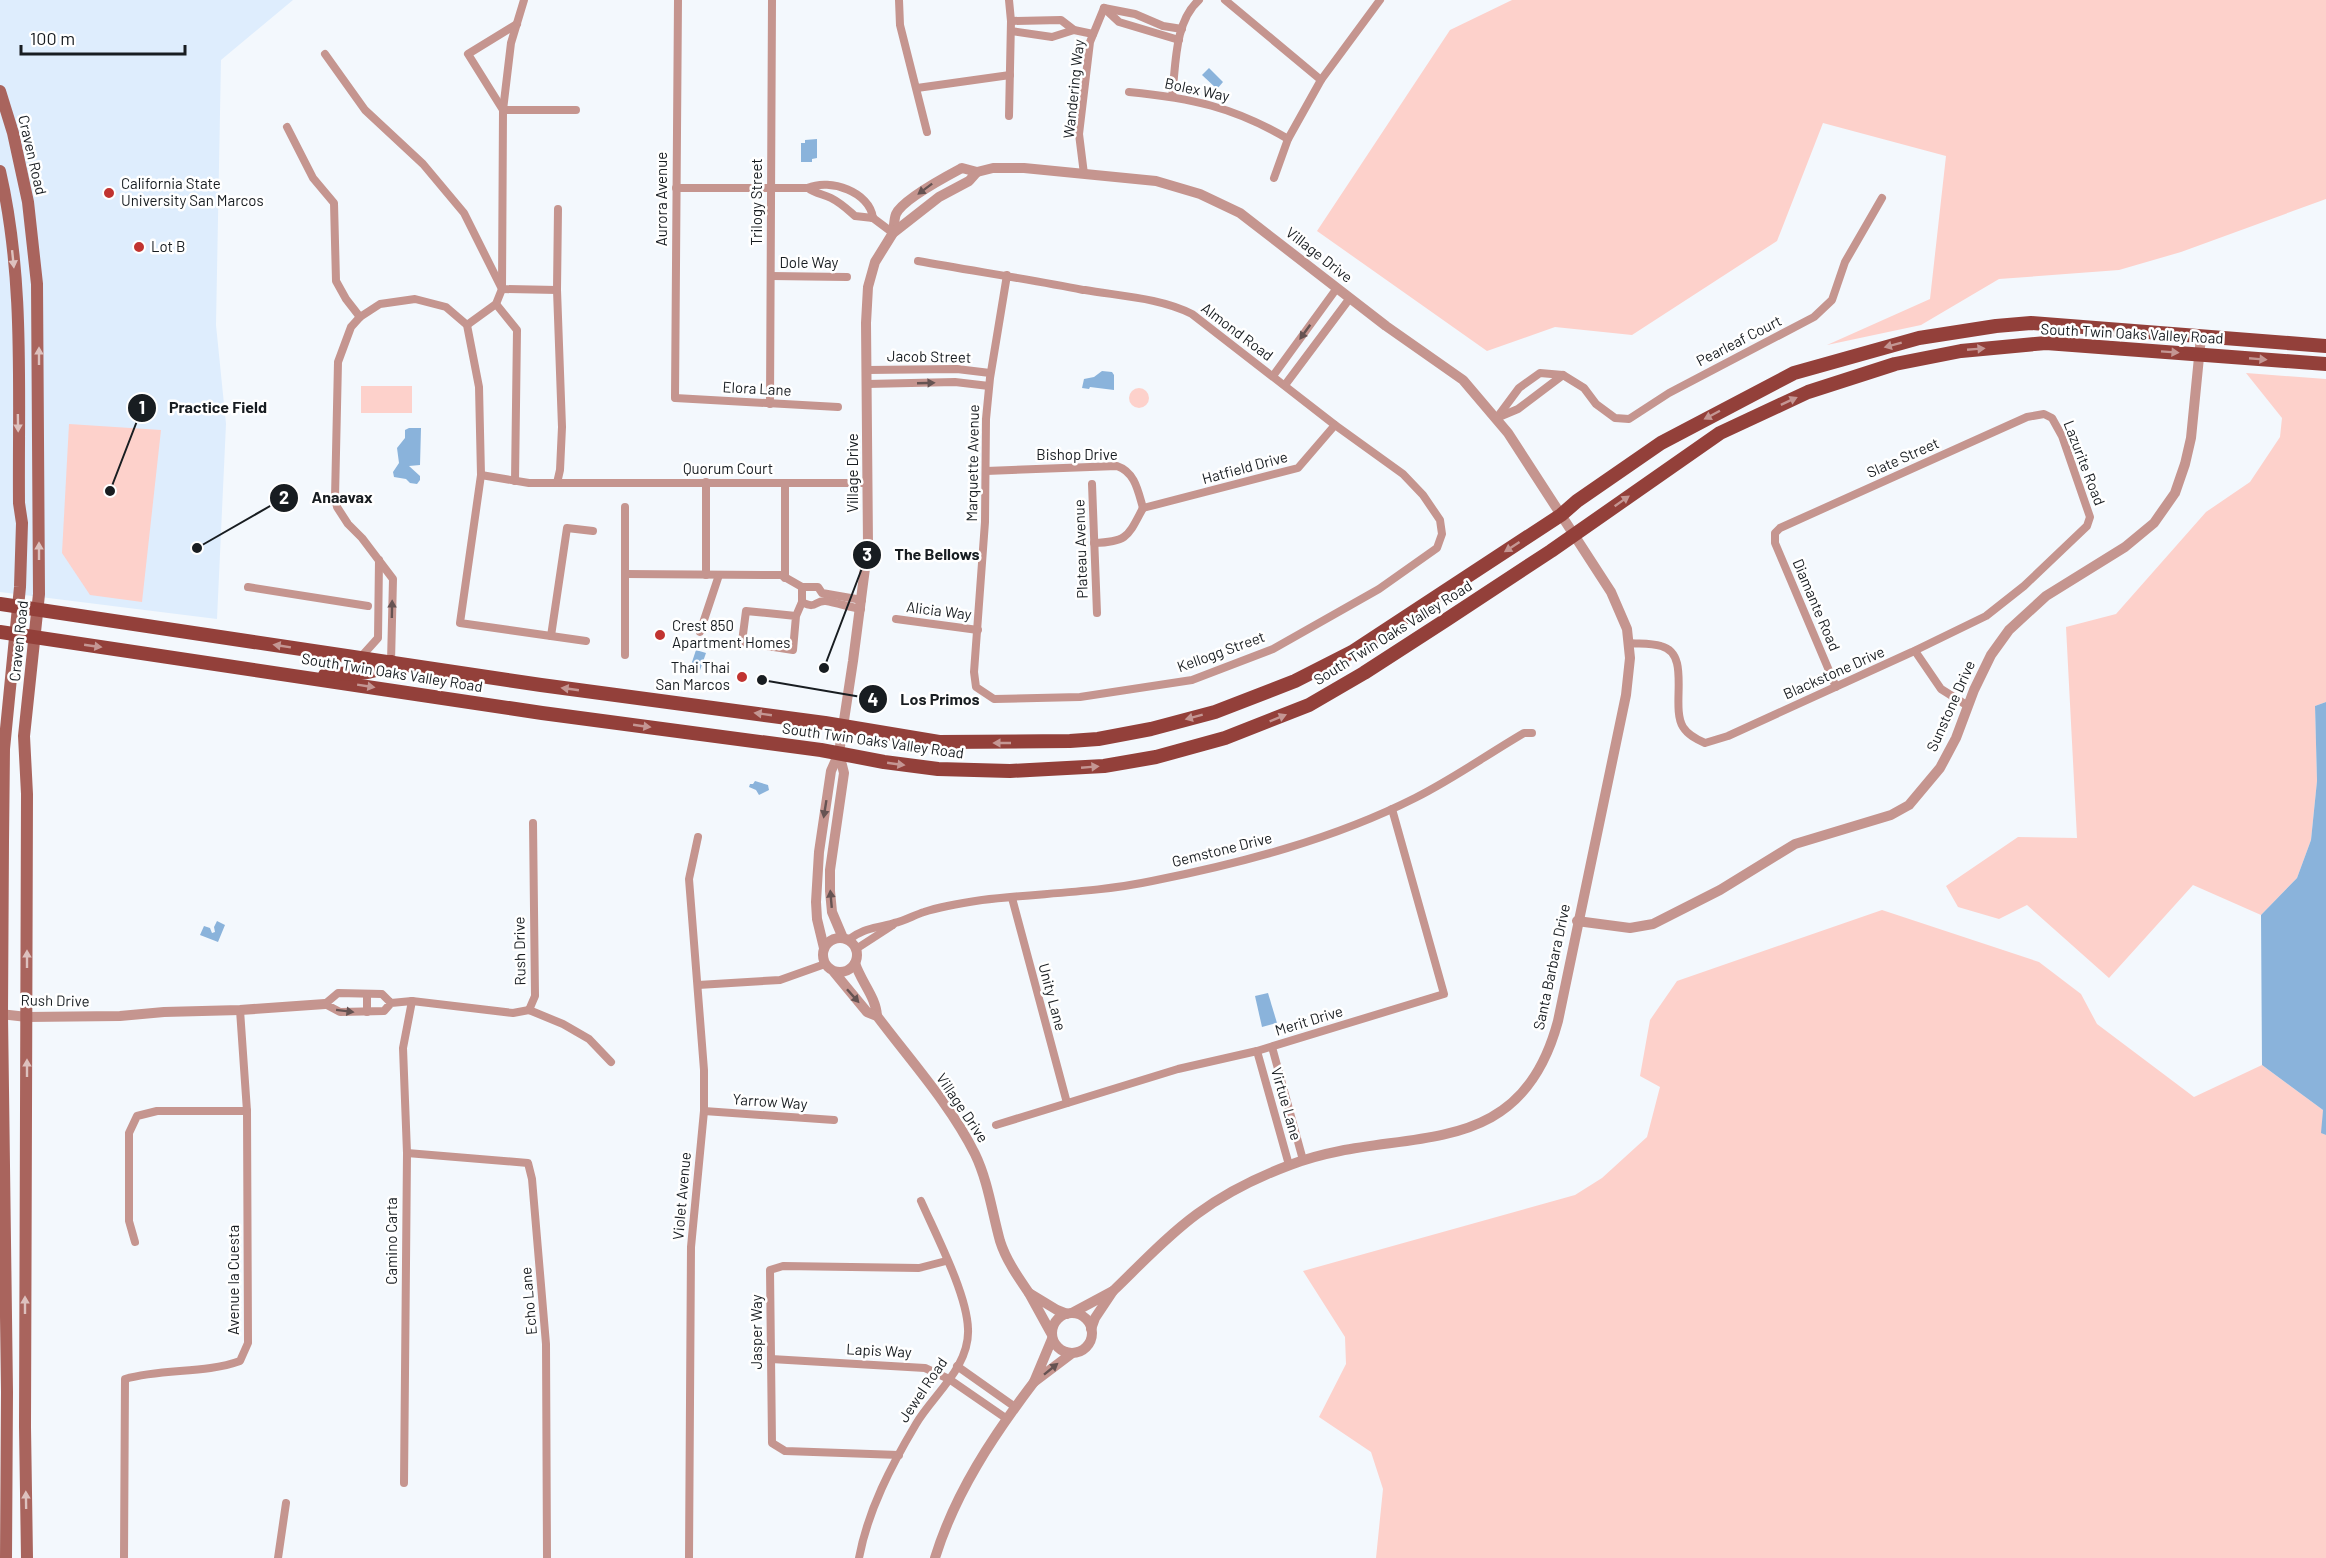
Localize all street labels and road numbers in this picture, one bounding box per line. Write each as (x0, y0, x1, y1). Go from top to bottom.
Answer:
street label: Wandering Way (1059, 38, 1087, 139)
street label: Bolex Way (1163, 73, 1231, 105)
street label: Craven Road (15, 113, 51, 196)
street label: Aurora Avenue (652, 152, 670, 246)
street label: Trilogy Street (747, 158, 765, 246)
street label: Village Drive (1283, 223, 1357, 286)
street label: Dole Way (780, 253, 838, 271)
street label: Almond Road (1198, 298, 1277, 364)
street label: Pearleaf Court (1693, 311, 1784, 369)
street label: South Twin Oaks Valley Road (2040, 319, 2224, 347)
street label: Jacob Street (887, 346, 971, 366)
street label: Elora Lane (722, 377, 792, 399)
street label: Marquette Avenue (962, 404, 982, 522)
street label: Lazurite Road (2060, 418, 2109, 508)
street label: Village Drive (843, 433, 861, 513)
street label: Slate Street (1864, 433, 1941, 481)
street label: Bishop Drive (1036, 445, 1118, 463)
street label: Hatfield Drive (1200, 447, 1290, 487)
street label: Quorum Court (683, 459, 773, 477)
street label: Plateau Avenue (1069, 499, 1091, 599)
street label: Diamante Road (1789, 556, 1844, 653)
street label: South Twin Oaks Valley Road (1310, 576, 1475, 688)
street label: Alicia Way (905, 597, 973, 623)
street label: Craven Road (5, 600, 31, 682)
street label: Kellogg Street (1174, 627, 1267, 675)
street label: Blackstone Drive (1780, 642, 1887, 702)
street label: South Twin Oaks Valley Road (300, 649, 484, 695)
street label: Sunstone Drive (1922, 657, 1978, 754)
street label: South Twin Oaks Valley Road (781, 718, 965, 762)
street label: Gemstone Drive (1170, 828, 1274, 870)
street label: Santa Barbara Drive (1529, 902, 1573, 1031)
street label: Rush Drive (509, 916, 529, 986)
street label: Unity Lane (1035, 961, 1071, 1032)
street label: Rush Drive (20, 990, 90, 1010)
street label: Merit Drive (1273, 1001, 1345, 1039)
street label: Virtue Lane (1268, 1065, 1306, 1142)
street label: Village Drive (933, 1069, 993, 1145)
street label: Yarrow Way (732, 1089, 808, 1113)
street label: Violet Avenue (668, 1151, 694, 1241)
street label: Camino Carta (382, 1197, 400, 1285)
street label: Avenue la Cuesta (224, 1225, 242, 1335)
street label: Echo Lane (516, 1266, 540, 1336)
street label: Jasper Way (747, 1294, 765, 1370)
street label: Lapis Way (846, 1339, 912, 1361)
street label: Jewel Road (894, 1353, 951, 1425)

